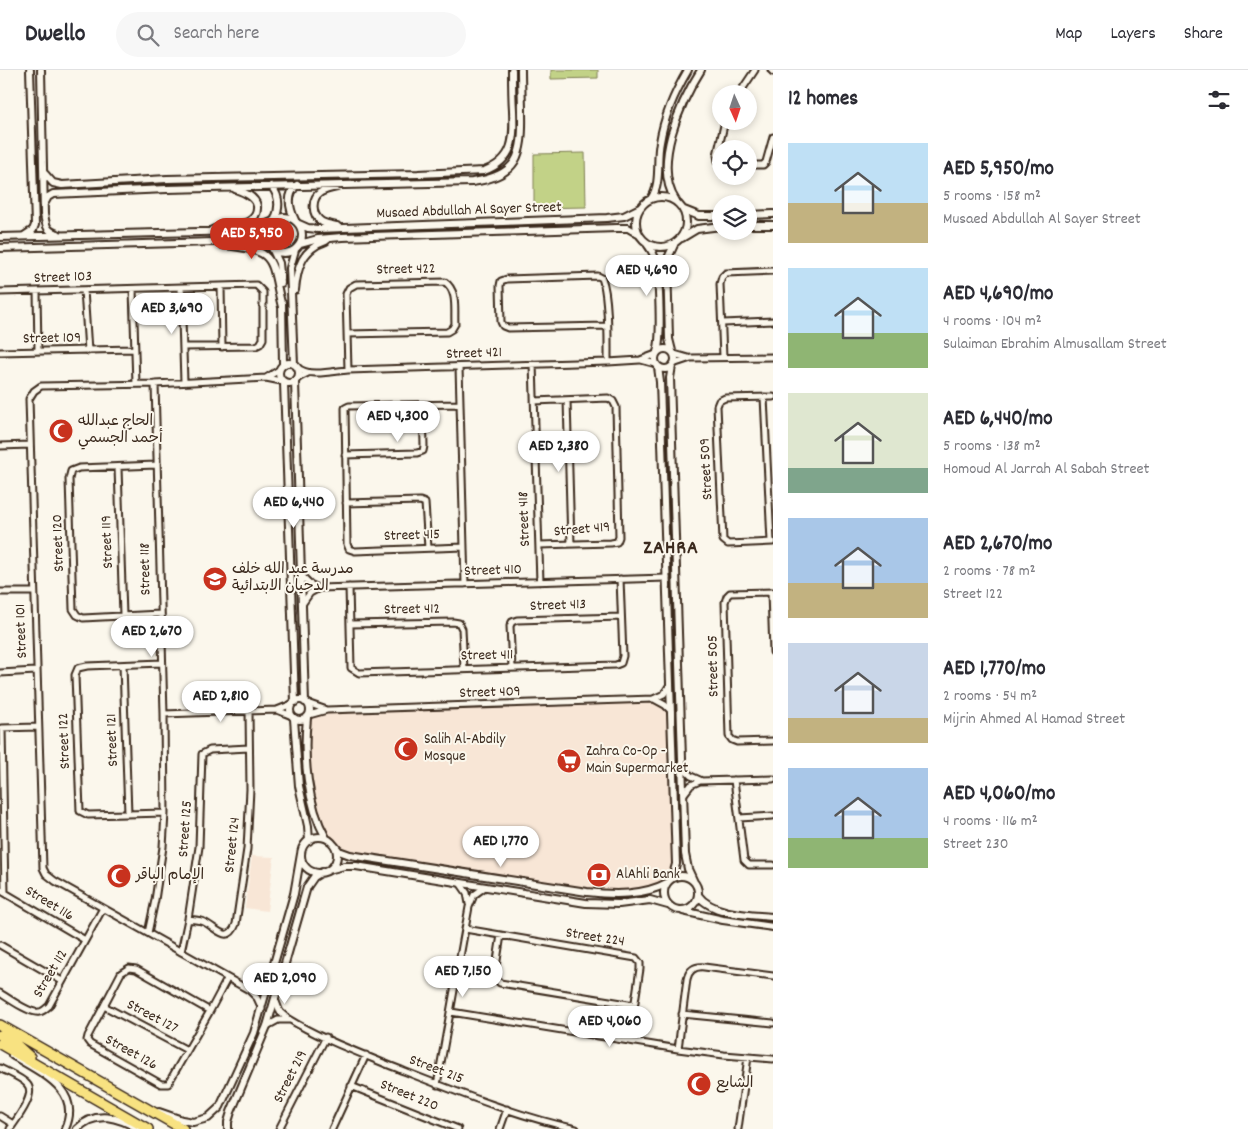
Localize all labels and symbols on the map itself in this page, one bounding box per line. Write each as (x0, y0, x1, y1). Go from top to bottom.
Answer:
north arrow (712, 85, 758, 130)
street label: Musaed Abdullah Al Sayer Street (376, 197, 562, 225)
pin: AED 5,950 (195, 218, 309, 260)
pin: AED 4,690 (590, 254, 704, 297)
street label: Street 422 (376, 258, 436, 282)
street label: Street 103 (34, 266, 92, 290)
pin: AED 3,690 (115, 292, 229, 335)
street label: Street 109 (23, 327, 81, 351)
street label: Street 421 (446, 342, 502, 366)
pin: AED 4,300 (341, 400, 455, 443)
place label: الحاج عبدالله أحمد الجسمي (78, 411, 163, 450)
mosque icon: الحاج عبدالله أحمد الجسمي (48, 418, 74, 444)
pin: AED 2,380 (502, 430, 616, 473)
street label: Street 509 (694, 438, 720, 500)
pin: AED 6,440 (237, 486, 351, 529)
street label: Street 418 (513, 491, 537, 547)
street label: Street 120 (47, 514, 71, 572)
street label: Street 119 (96, 515, 120, 569)
street label: Street 419 (553, 517, 611, 543)
street label: Street 415 (383, 524, 441, 548)
district label: ZAHRA (643, 535, 699, 563)
street label: Street 118 (135, 543, 157, 595)
place label: مدرسة عبد الله خلف الدحيان الابتدائية (232, 559, 354, 598)
street label: Street 410 (464, 559, 522, 583)
school or university icon: مدرسة عبد الله خلف الدحيان الابتدائية (202, 566, 228, 592)
street label: Street 413 (530, 594, 586, 618)
street label: Street 412 (384, 599, 440, 621)
street label: Street 101 (10, 603, 34, 659)
pin: AED 2,670 (95, 616, 209, 658)
street label: Street 505 (702, 635, 726, 697)
street label: Street 411 (460, 645, 514, 667)
pin: AED 2,810 (164, 680, 278, 723)
street label: Street 409 (459, 681, 521, 705)
street label: Street 122 (53, 712, 77, 770)
street label: Street 121 (101, 713, 125, 767)
place label: Salih Al-Abdily Mosque (424, 729, 506, 768)
mosque icon: Salih Al-Abdily Mosque (393, 736, 419, 762)
place label: Zahra Co-Op - Main Supermarket (586, 741, 689, 780)
supermarket icon: Zahra Co-Op - Main Supermarket (556, 748, 582, 774)
street label: Street 125 (173, 800, 199, 858)
street label: Street 124 (219, 816, 247, 874)
pin: AED 1,770 (444, 826, 558, 868)
bank icon: AlAhli Bank (586, 862, 612, 888)
mosque icon: الإمام الباقر (106, 863, 132, 889)
place label: AlAhli Bank (616, 864, 680, 886)
place label: الإمام الباقر (134, 865, 204, 887)
street label: Street 116 (20, 881, 78, 927)
street label: Street 224 (564, 923, 626, 953)
street label: Street 112 (28, 946, 74, 1002)
pin: AED 7,150 (406, 956, 520, 998)
pin: AED 2,090 (228, 962, 342, 1005)
street label: Street 127 (122, 994, 182, 1040)
pin: AED 4,060 (553, 1006, 667, 1048)
street label: Street 126 (101, 1030, 161, 1076)
street label: Street 219 (268, 1047, 314, 1107)
street label: Street 215 (406, 1050, 466, 1090)
mosque icon: الشايع (686, 1071, 712, 1097)
place label: الشايع (716, 1073, 754, 1095)
street label: Street 220 (377, 1074, 441, 1118)

